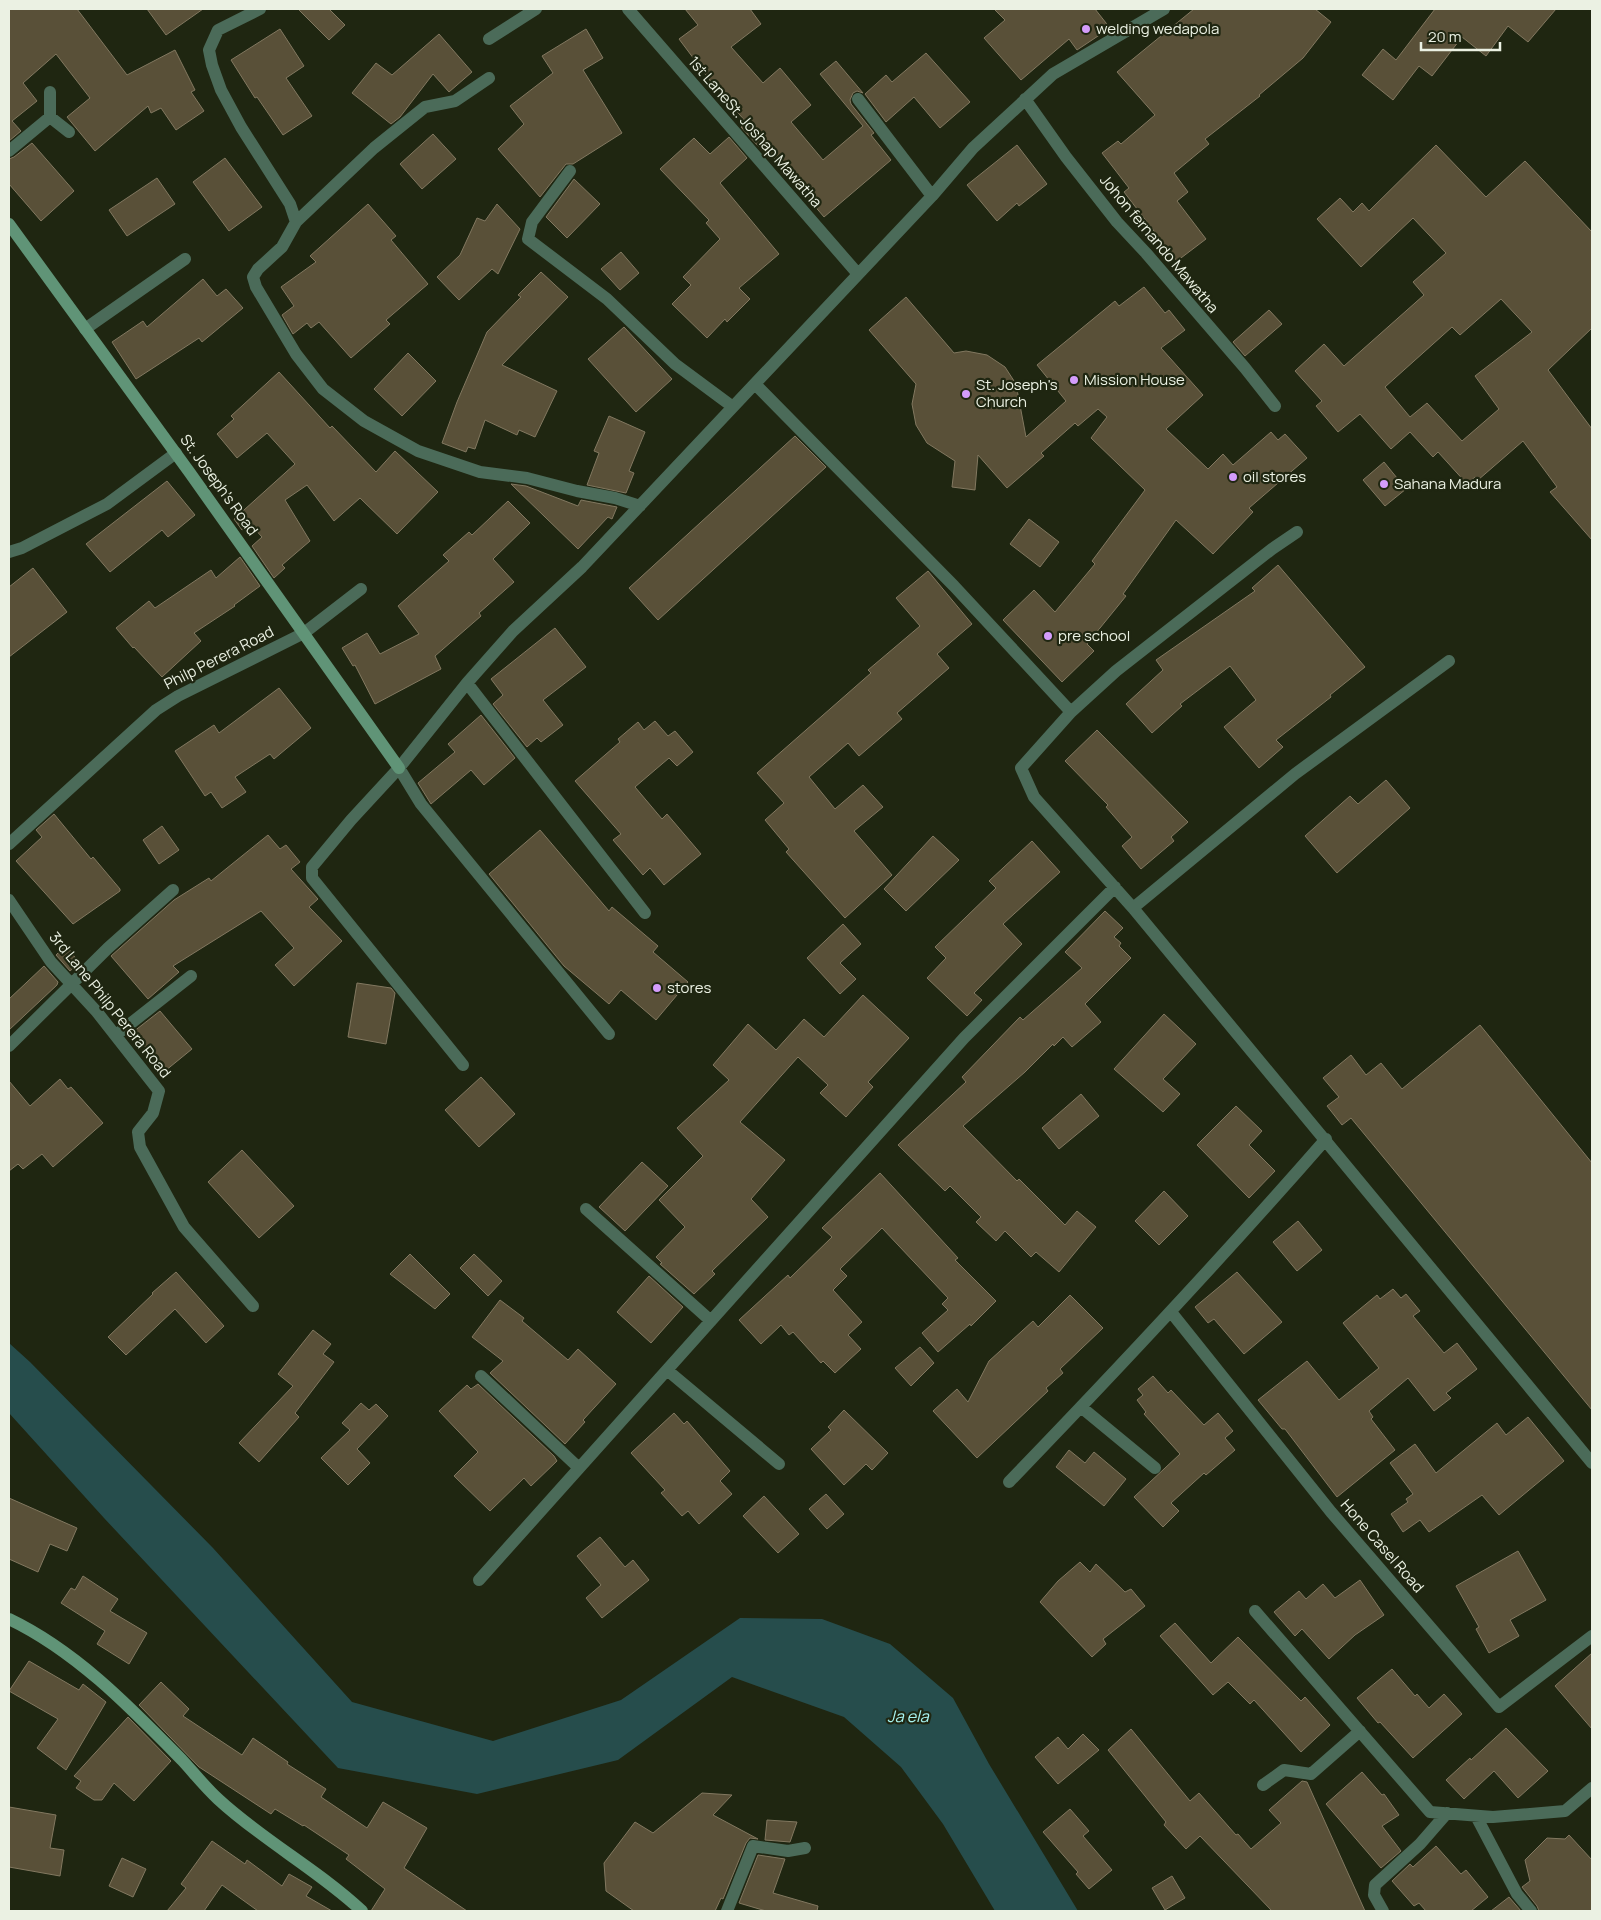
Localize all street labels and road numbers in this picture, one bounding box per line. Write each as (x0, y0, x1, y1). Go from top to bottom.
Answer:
street label: 1st LaneSt. Joshap Mawatha (684, 51, 827, 212)
street label: Johon fernando Mawatha (1095, 170, 1224, 317)
street label: St. Joseph's Road (176, 430, 263, 540)
street label: Philp Perera Road (160, 621, 277, 694)
street label: 3rd Lane Philp Perera Road (45, 927, 176, 1082)
street label: Hone Casel Road (1336, 1494, 1429, 1597)

